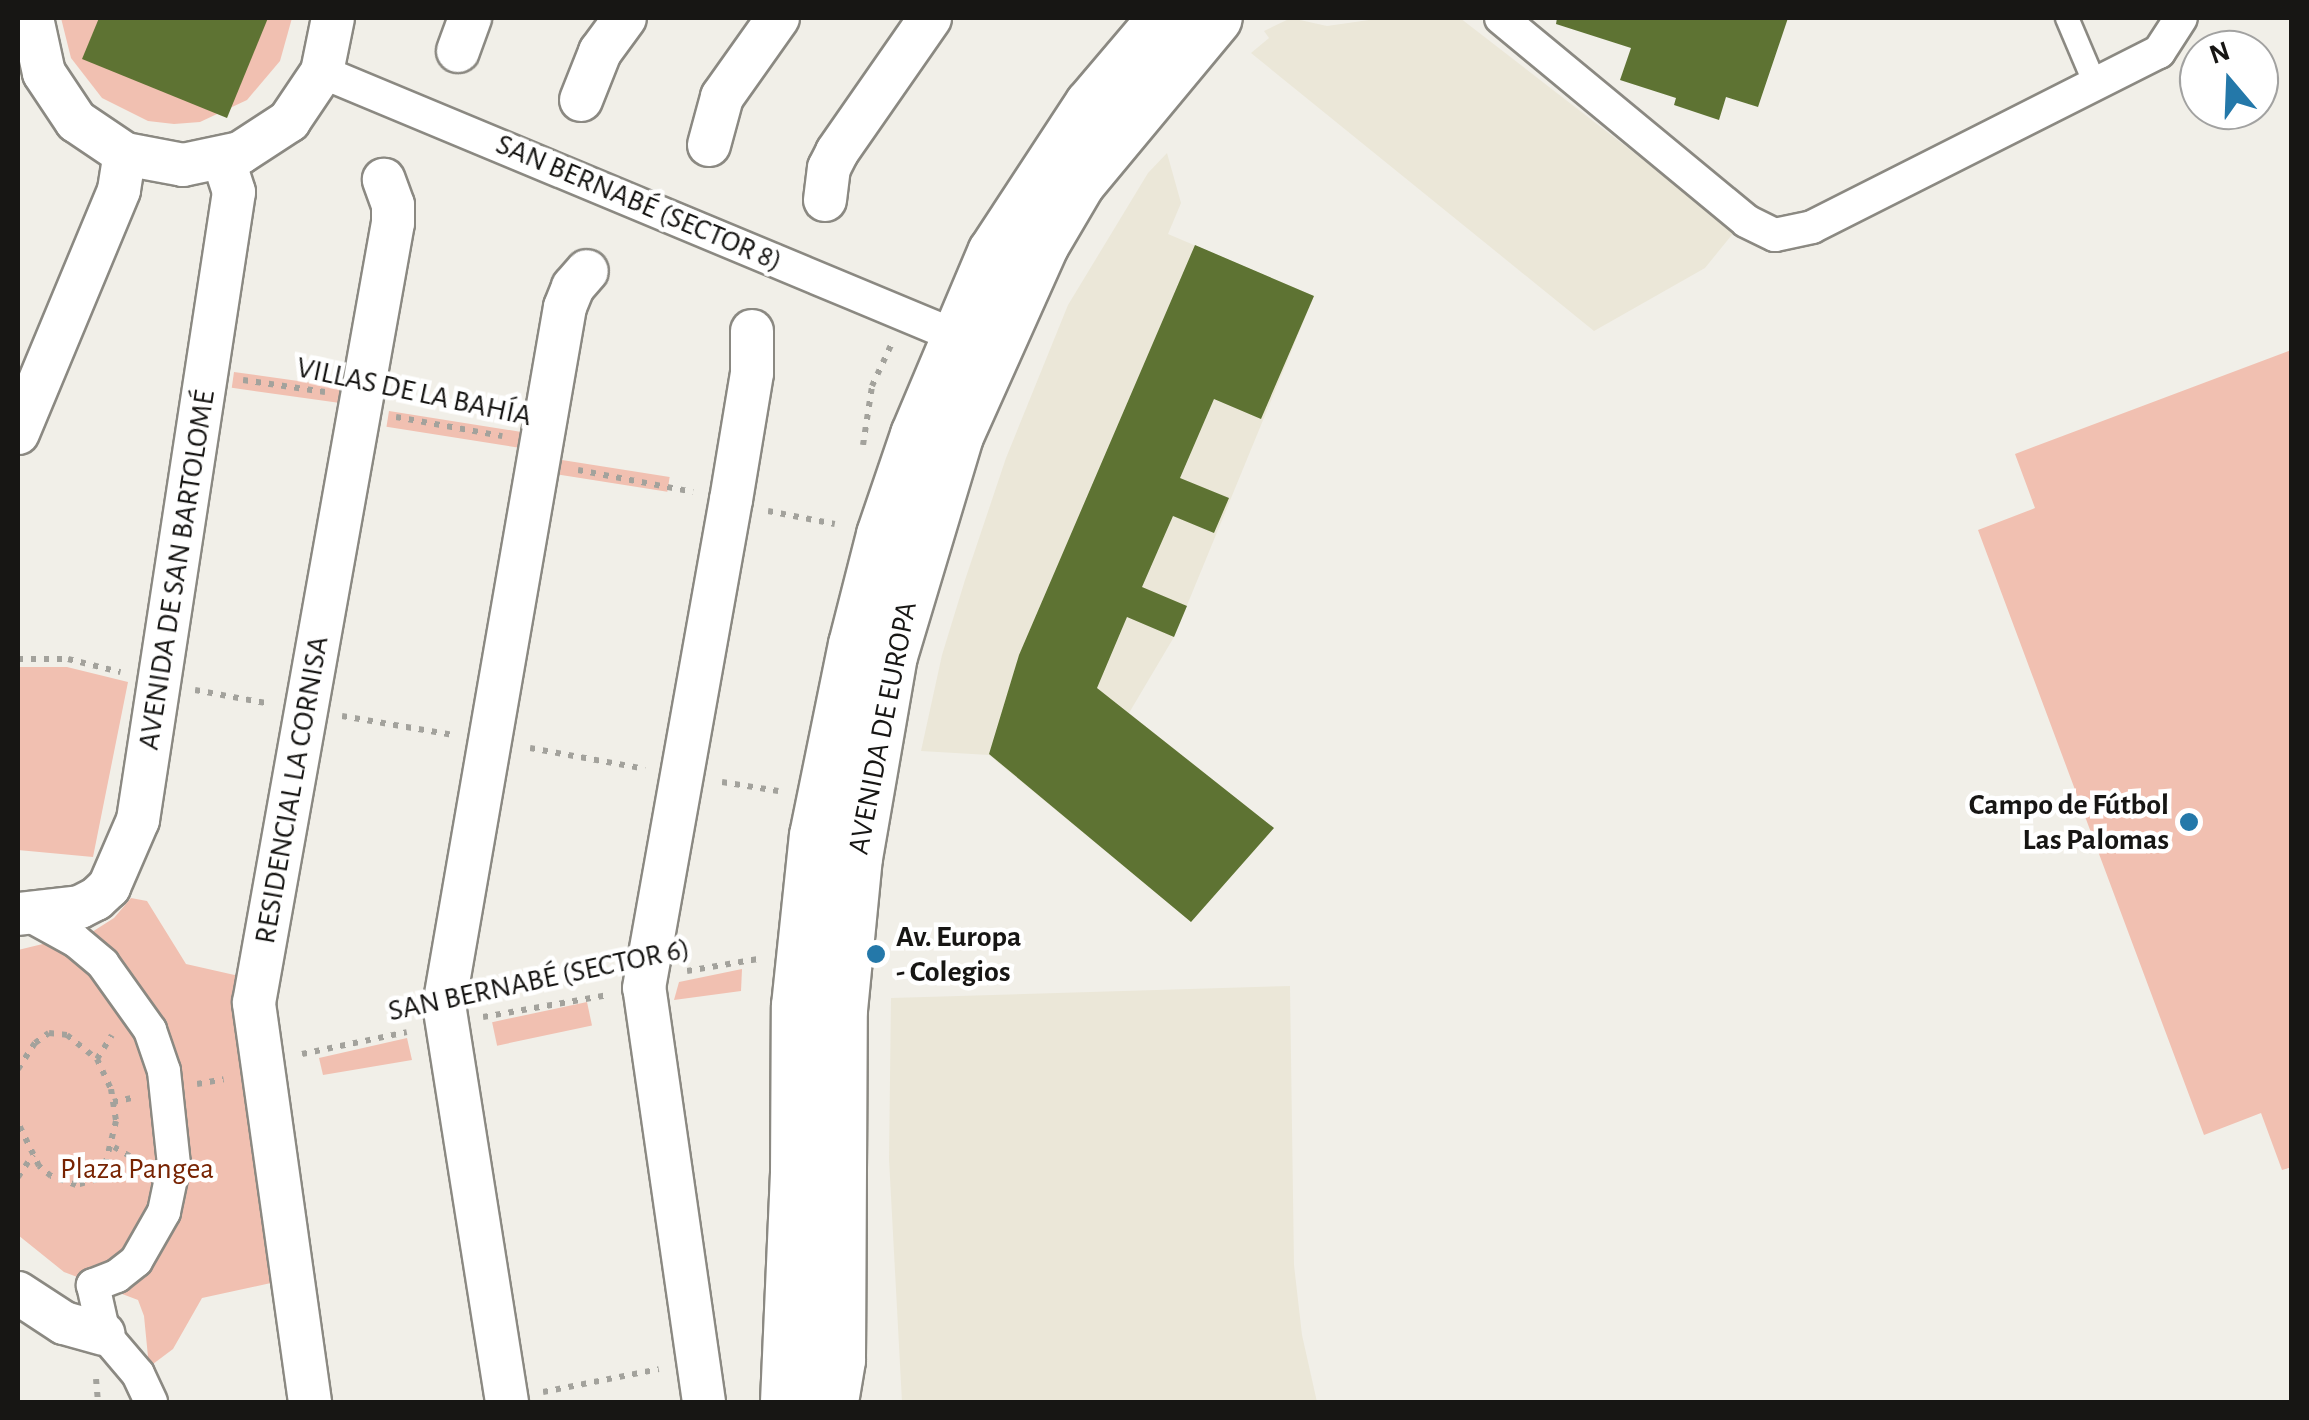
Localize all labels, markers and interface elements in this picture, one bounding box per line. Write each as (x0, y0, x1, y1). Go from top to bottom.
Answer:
north arrow (2179, 30, 2279, 130)
text: N (2206, 37, 2234, 70)
street label: SAN BERNABÉ (SECTOR 8) (490, 126, 788, 280)
street label: VILLAS DE LA BAHÍA (293, 350, 535, 434)
street label: AVENIDA DE SAN BARTOLOMÉ (131, 388, 223, 752)
street label: AVENIDA DE EUROPA (841, 599, 925, 857)
street label: RESIDENCIAL LA CORNISA (247, 633, 337, 947)
place label: Campo de Fútbol Las Palomas (1969, 787, 2169, 858)
marker: Campo de Fútbol Las Palomas (2178, 811, 2200, 833)
place label: Av. Europa - Colegios (896, 919, 1022, 990)
street label: SAN BERNABÉ (SECTOR 6) (385, 930, 693, 1030)
marker: Av. Europa - Colegios (865, 943, 887, 965)
park label: Plaza Pangea (60, 1151, 214, 1187)

